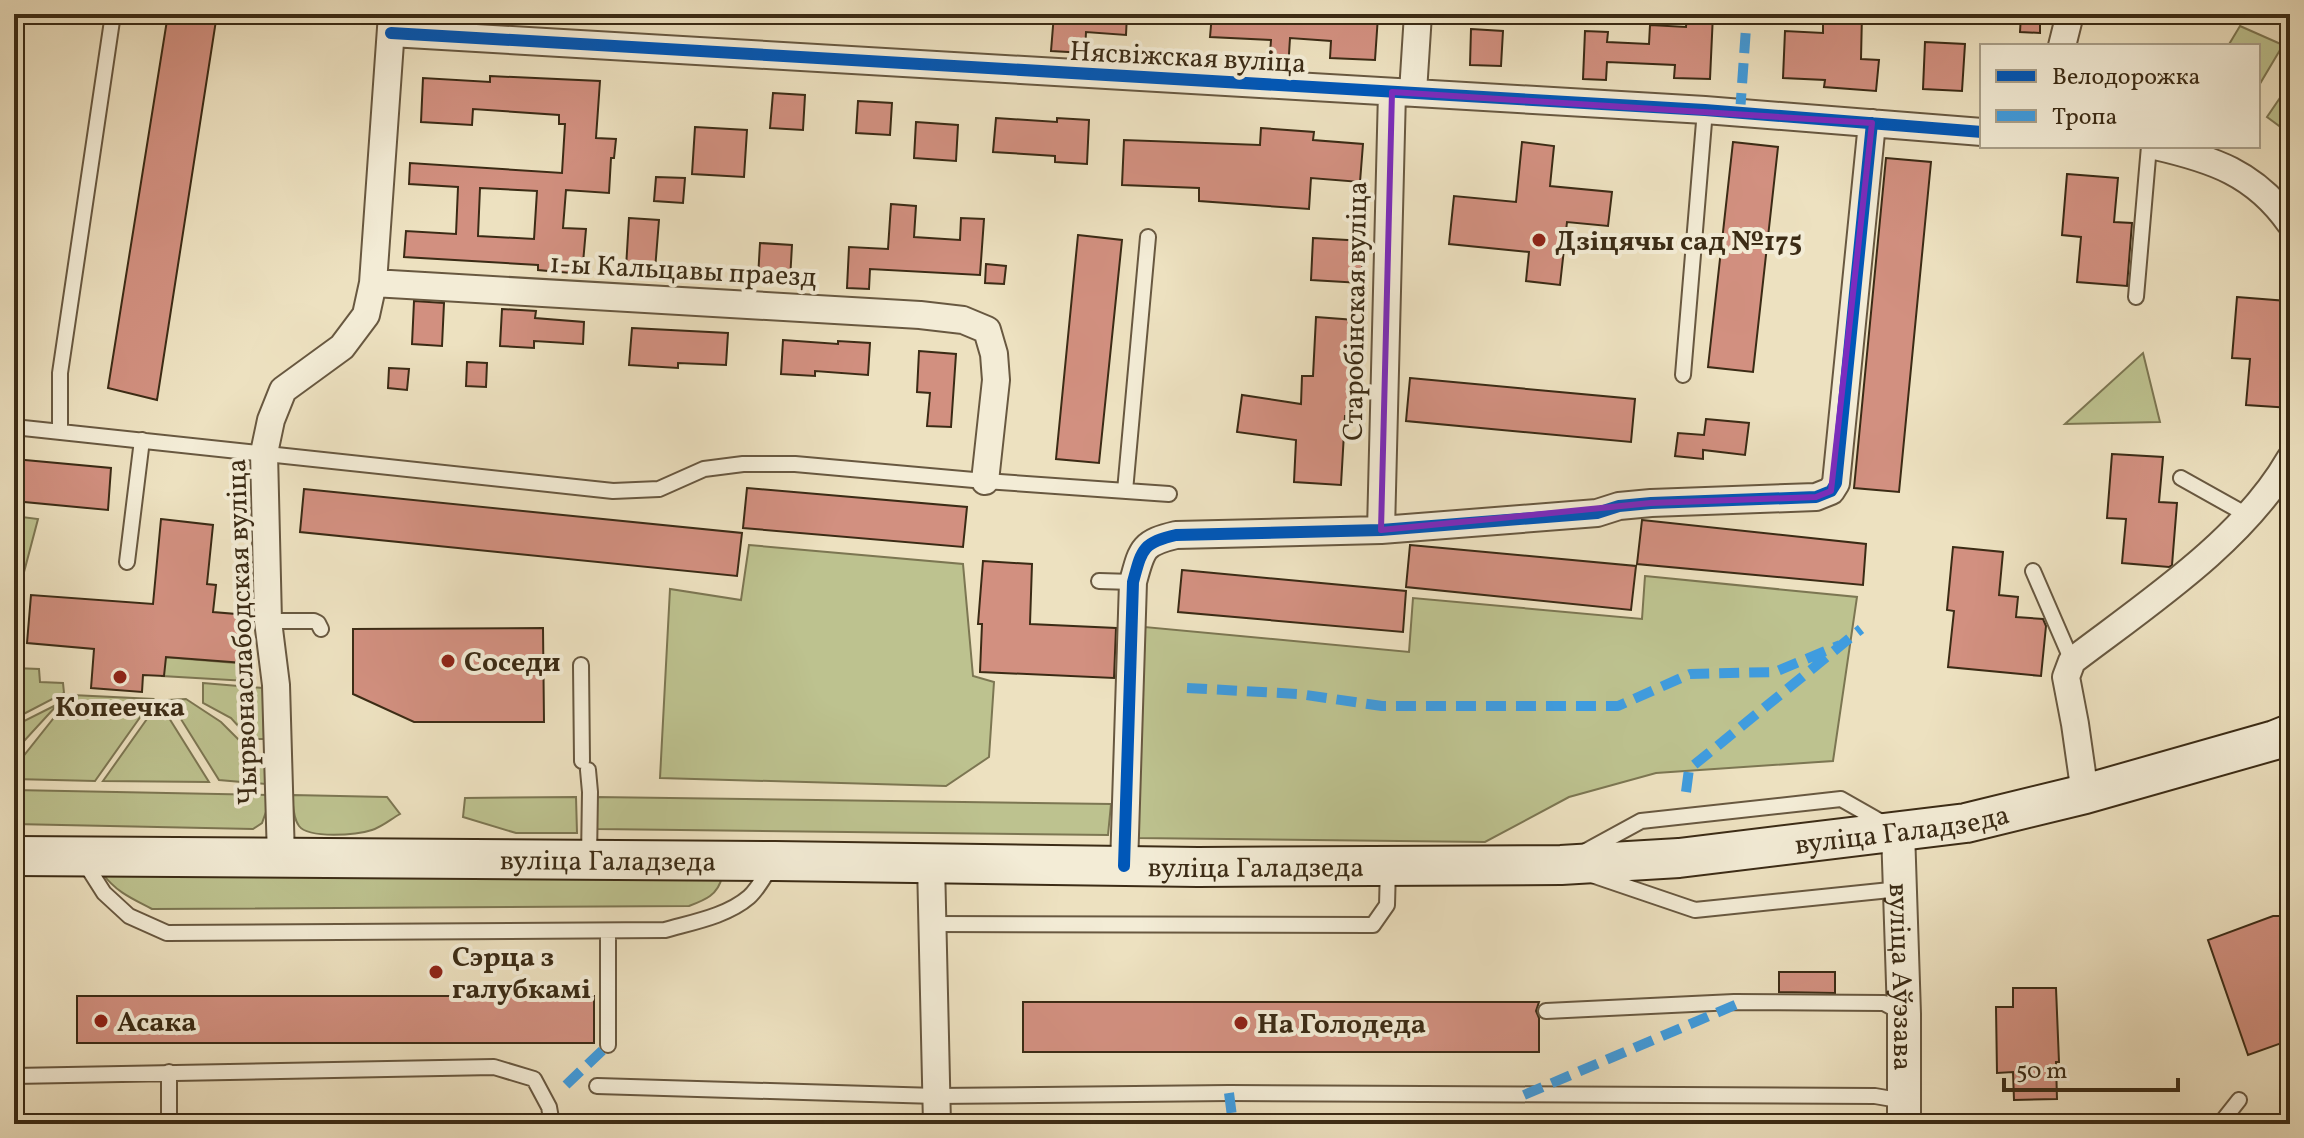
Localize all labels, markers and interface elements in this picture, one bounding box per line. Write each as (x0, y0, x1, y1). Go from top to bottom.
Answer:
street label: Нясвіжская вуліца (1069, 33, 1307, 84)
legend (1980, 44, 2260, 148)
text: Велодорожка (2052, 61, 2200, 95)
text: Тропа (2052, 101, 2118, 135)
street label: Старобінская вуліца (1335, 181, 1378, 441)
place label: Дзіцячы сад №175 (1555, 223, 1802, 262)
marker: Дзіцячы сад №175 (1530, 231, 1548, 249)
street label: 1-ы Кальцавы праезд (548, 245, 818, 298)
street label: Чырвонаслабодская вуліца (218, 458, 269, 806)
place label: Соседи (464, 644, 561, 683)
marker: Соседи (439, 652, 457, 670)
marker: Копеечка (111, 668, 129, 686)
place label: Копеечка (55, 689, 185, 728)
street label: вуліца Галадзеда (1793, 796, 2014, 866)
street label: вуліца Галадзеда (500, 842, 716, 883)
street label: вуліца Галадзеда (1147, 849, 1364, 889)
street label: вуліца Аўэзава (1878, 882, 1921, 1071)
place label: Сэрца з галубкамі (452, 939, 591, 1010)
marker: Сэрца з галубкамі (427, 963, 445, 981)
place label: Асака (117, 1004, 197, 1043)
place label: На Голодеда (1257, 1006, 1426, 1045)
marker: Асака (92, 1012, 110, 1030)
marker: На Голодеда (1232, 1014, 1250, 1032)
scale bar (2004, 1042, 2178, 1092)
text: 50 m (2016, 1055, 2068, 1089)

